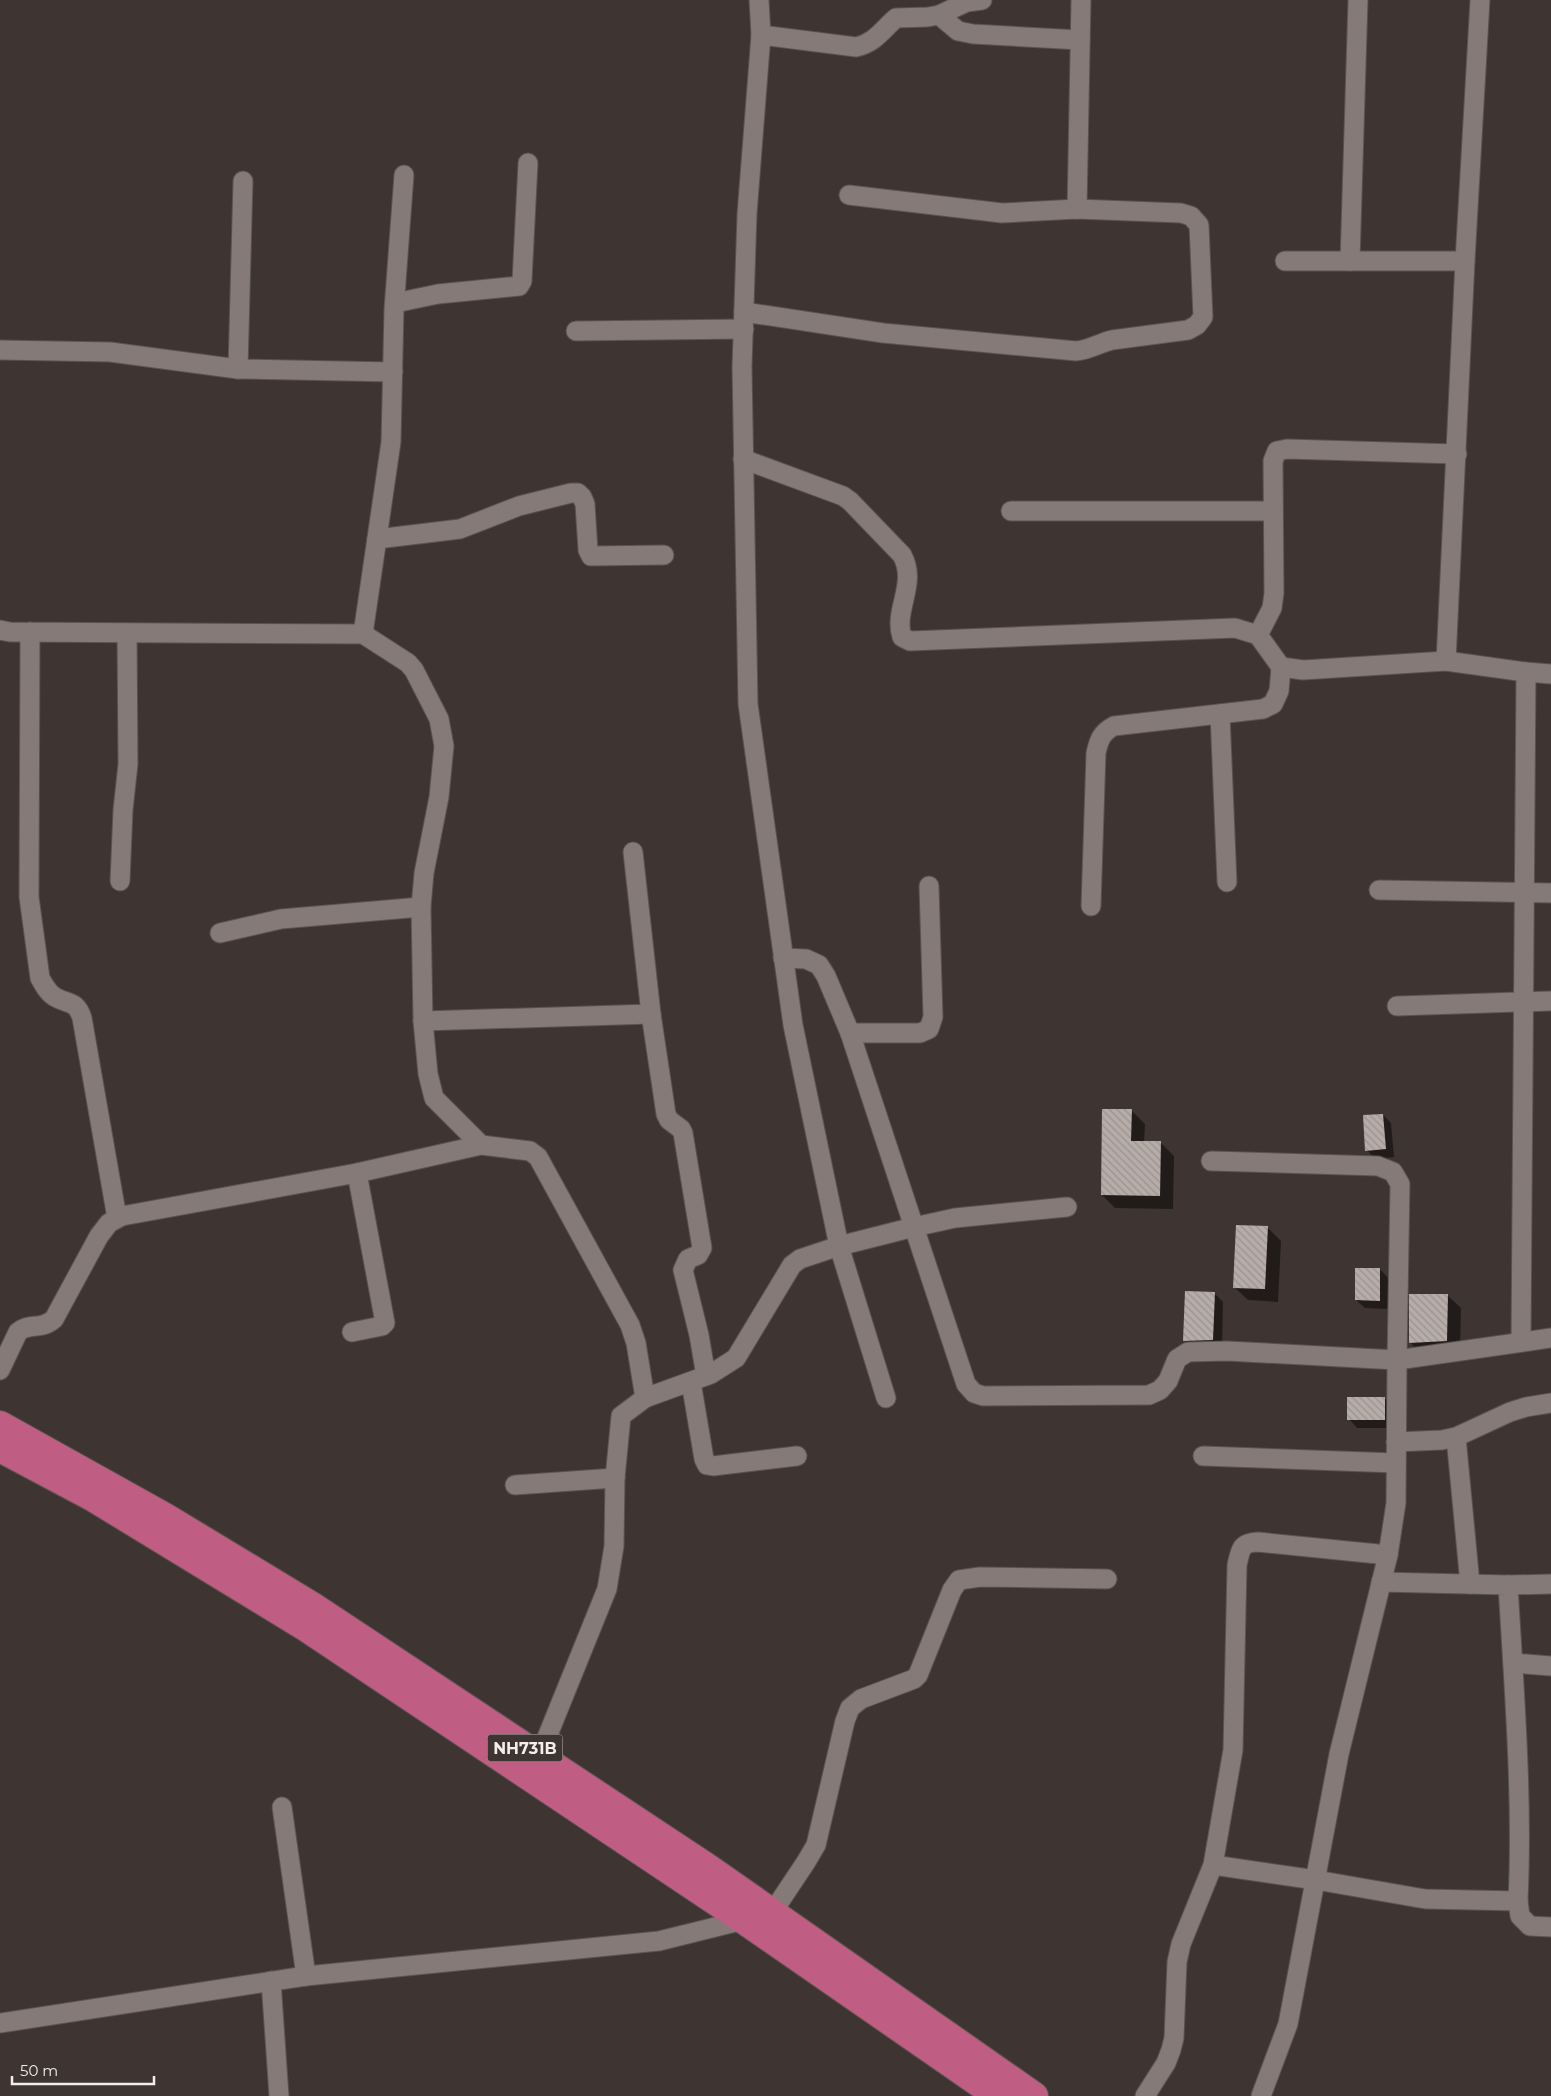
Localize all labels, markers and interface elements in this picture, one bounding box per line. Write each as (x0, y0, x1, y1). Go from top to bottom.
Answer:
road number: NH731B (488, 1735, 562, 1762)
scale bar (12, 2054, 155, 2086)
text: 50 m (20, 2061, 58, 2080)

